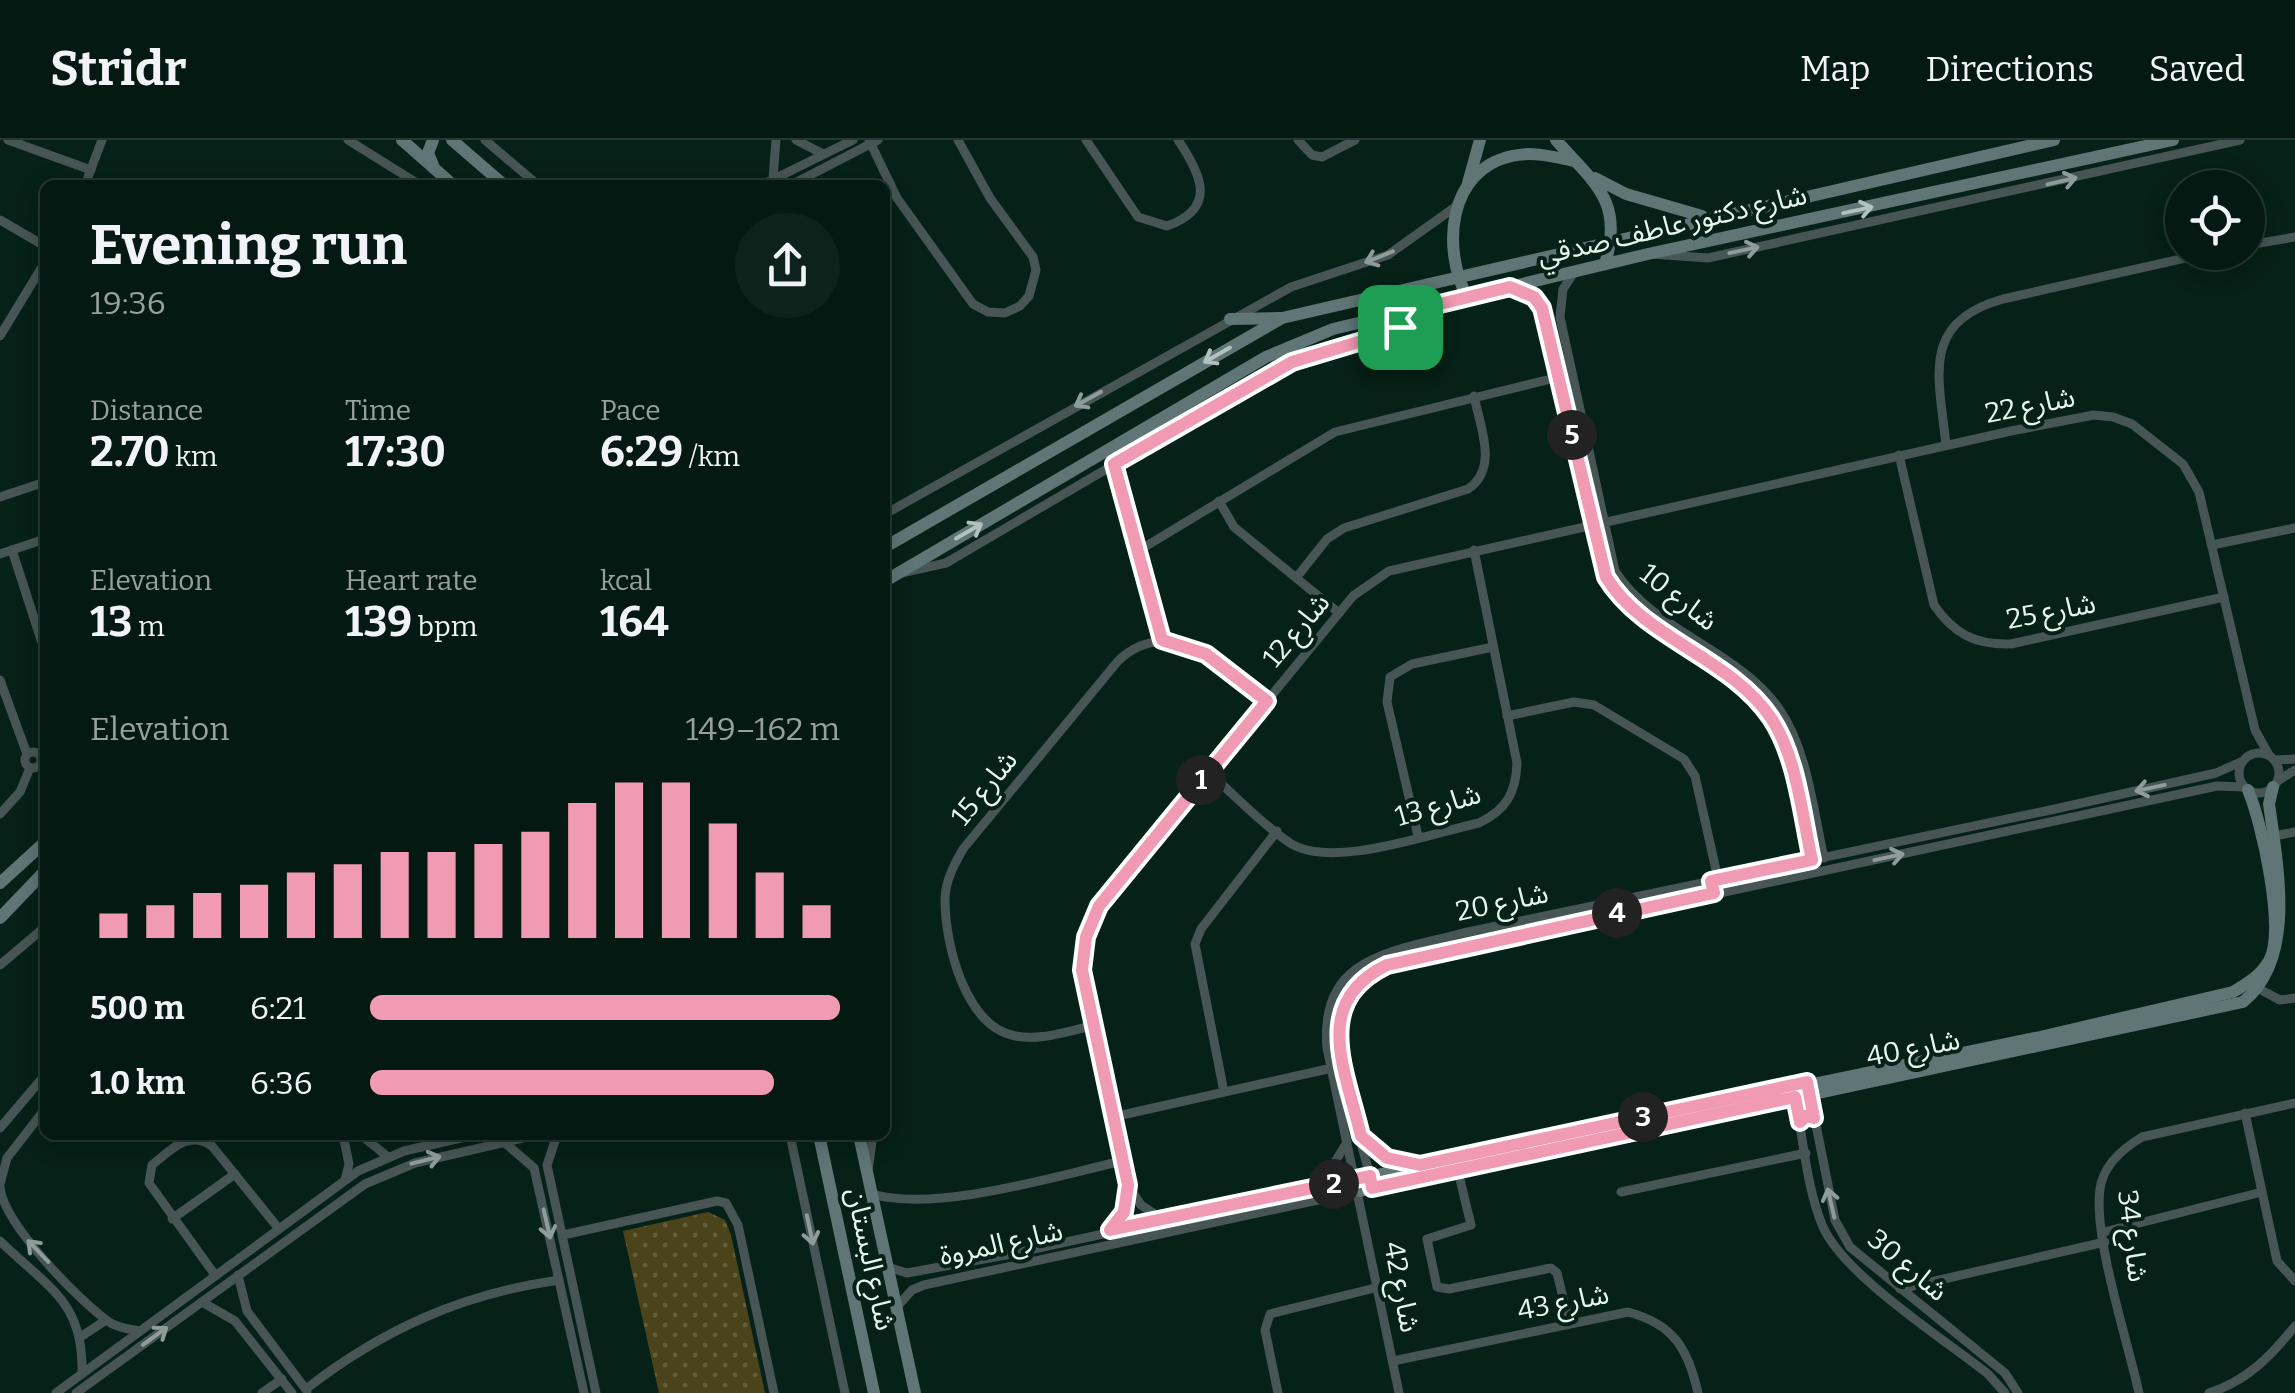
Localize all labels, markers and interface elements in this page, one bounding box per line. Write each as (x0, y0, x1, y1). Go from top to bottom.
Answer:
text: Stridr (50, 40, 187, 98)
text: Map (1800, 48, 1870, 90)
text: Directions (1925, 48, 2094, 90)
text: Saved (2149, 48, 2245, 90)
map controls (2165, 170, 2265, 270)
button: locate (2165, 170, 2265, 270)
one-way arrow (2045, 171, 2077, 189)
street label: شارع دكتور عاطف صدقي (1534, 178, 1811, 276)
one-way arrow (1841, 199, 1873, 218)
text: Evening run (90, 213, 407, 279)
button: share (735, 213, 840, 318)
one-way arrow (1728, 240, 1760, 259)
one-way arrow (1364, 249, 1395, 267)
text: 19:36 (90, 284, 166, 322)
pin (1358, 285, 1443, 370)
icon: arrive (1373, 300, 1428, 355)
one-way arrow (1203, 345, 1232, 365)
street label: شارع 22 (1982, 380, 2078, 434)
one-way arrow (1074, 389, 1103, 409)
text: Distance (90, 394, 203, 427)
text: Time (345, 394, 411, 427)
text: Pace (600, 394, 660, 427)
pin: 5 (1547, 410, 1597, 460)
text: 5 (1564, 418, 1580, 451)
text: 2.70 (90, 427, 170, 477)
text: 17:30 (345, 427, 446, 477)
text: 6:29 (600, 427, 683, 477)
text: km (170, 440, 217, 473)
text: /km (683, 440, 740, 473)
one-way arrow (954, 521, 983, 541)
street label: شارع 10 (1631, 556, 1724, 641)
text: Elevation (90, 564, 212, 597)
text: Heart rate (345, 564, 477, 597)
text: kcal (600, 564, 652, 597)
street label: شارع 12 (1255, 586, 1340, 676)
street label: شارع 25 (2003, 586, 2099, 640)
text: 13 (90, 597, 132, 647)
text: 139 (345, 597, 412, 647)
text: 164 (600, 597, 669, 647)
text: m (132, 610, 165, 643)
text: bpm (412, 610, 477, 643)
text: Elevation (90, 710, 230, 748)
text: 149–162 m (685, 710, 840, 748)
street label: شارع 15 (944, 744, 1027, 835)
pin: 1 (1176, 755, 1226, 805)
text: 1 (1195, 763, 1207, 796)
street label: شارع 13 (1391, 777, 1486, 837)
one-way arrow (2135, 779, 2167, 798)
one-way arrow (1872, 847, 1904, 866)
street label: شارع 20 (1453, 876, 1552, 932)
pin: 4 (1592, 888, 1642, 938)
text: 4 (1608, 896, 1626, 929)
text: 500 m (90, 989, 184, 1027)
text: 6:21 (250, 989, 306, 1027)
street label: شارع 40 (1863, 1023, 1963, 1077)
text: 1.0 km (90, 1064, 185, 1102)
text: 6:36 (250, 1064, 313, 1102)
pin: 3 (1618, 1092, 1668, 1142)
text: 3 (1635, 1100, 1651, 1133)
one-way arrow (410, 1150, 441, 1169)
pin: 2 (1309, 1159, 1359, 1209)
text: 2 (1326, 1167, 1342, 1200)
street label: شارع البستان (836, 1185, 902, 1334)
one-way arrow (1821, 1187, 1840, 1219)
street label: شارع 34 (2107, 1188, 2155, 1284)
one-way arrow (539, 1207, 557, 1239)
one-way arrow (802, 1214, 820, 1246)
street label: شارع المروة (936, 1214, 1067, 1276)
street label: شارع 30 (1859, 1222, 1955, 1311)
street label: شارع 42 (1373, 1239, 1427, 1336)
one-way arrow (26, 1240, 50, 1264)
street label: شارع 43 (1514, 1277, 1612, 1331)
one-way arrow (141, 1325, 169, 1346)

